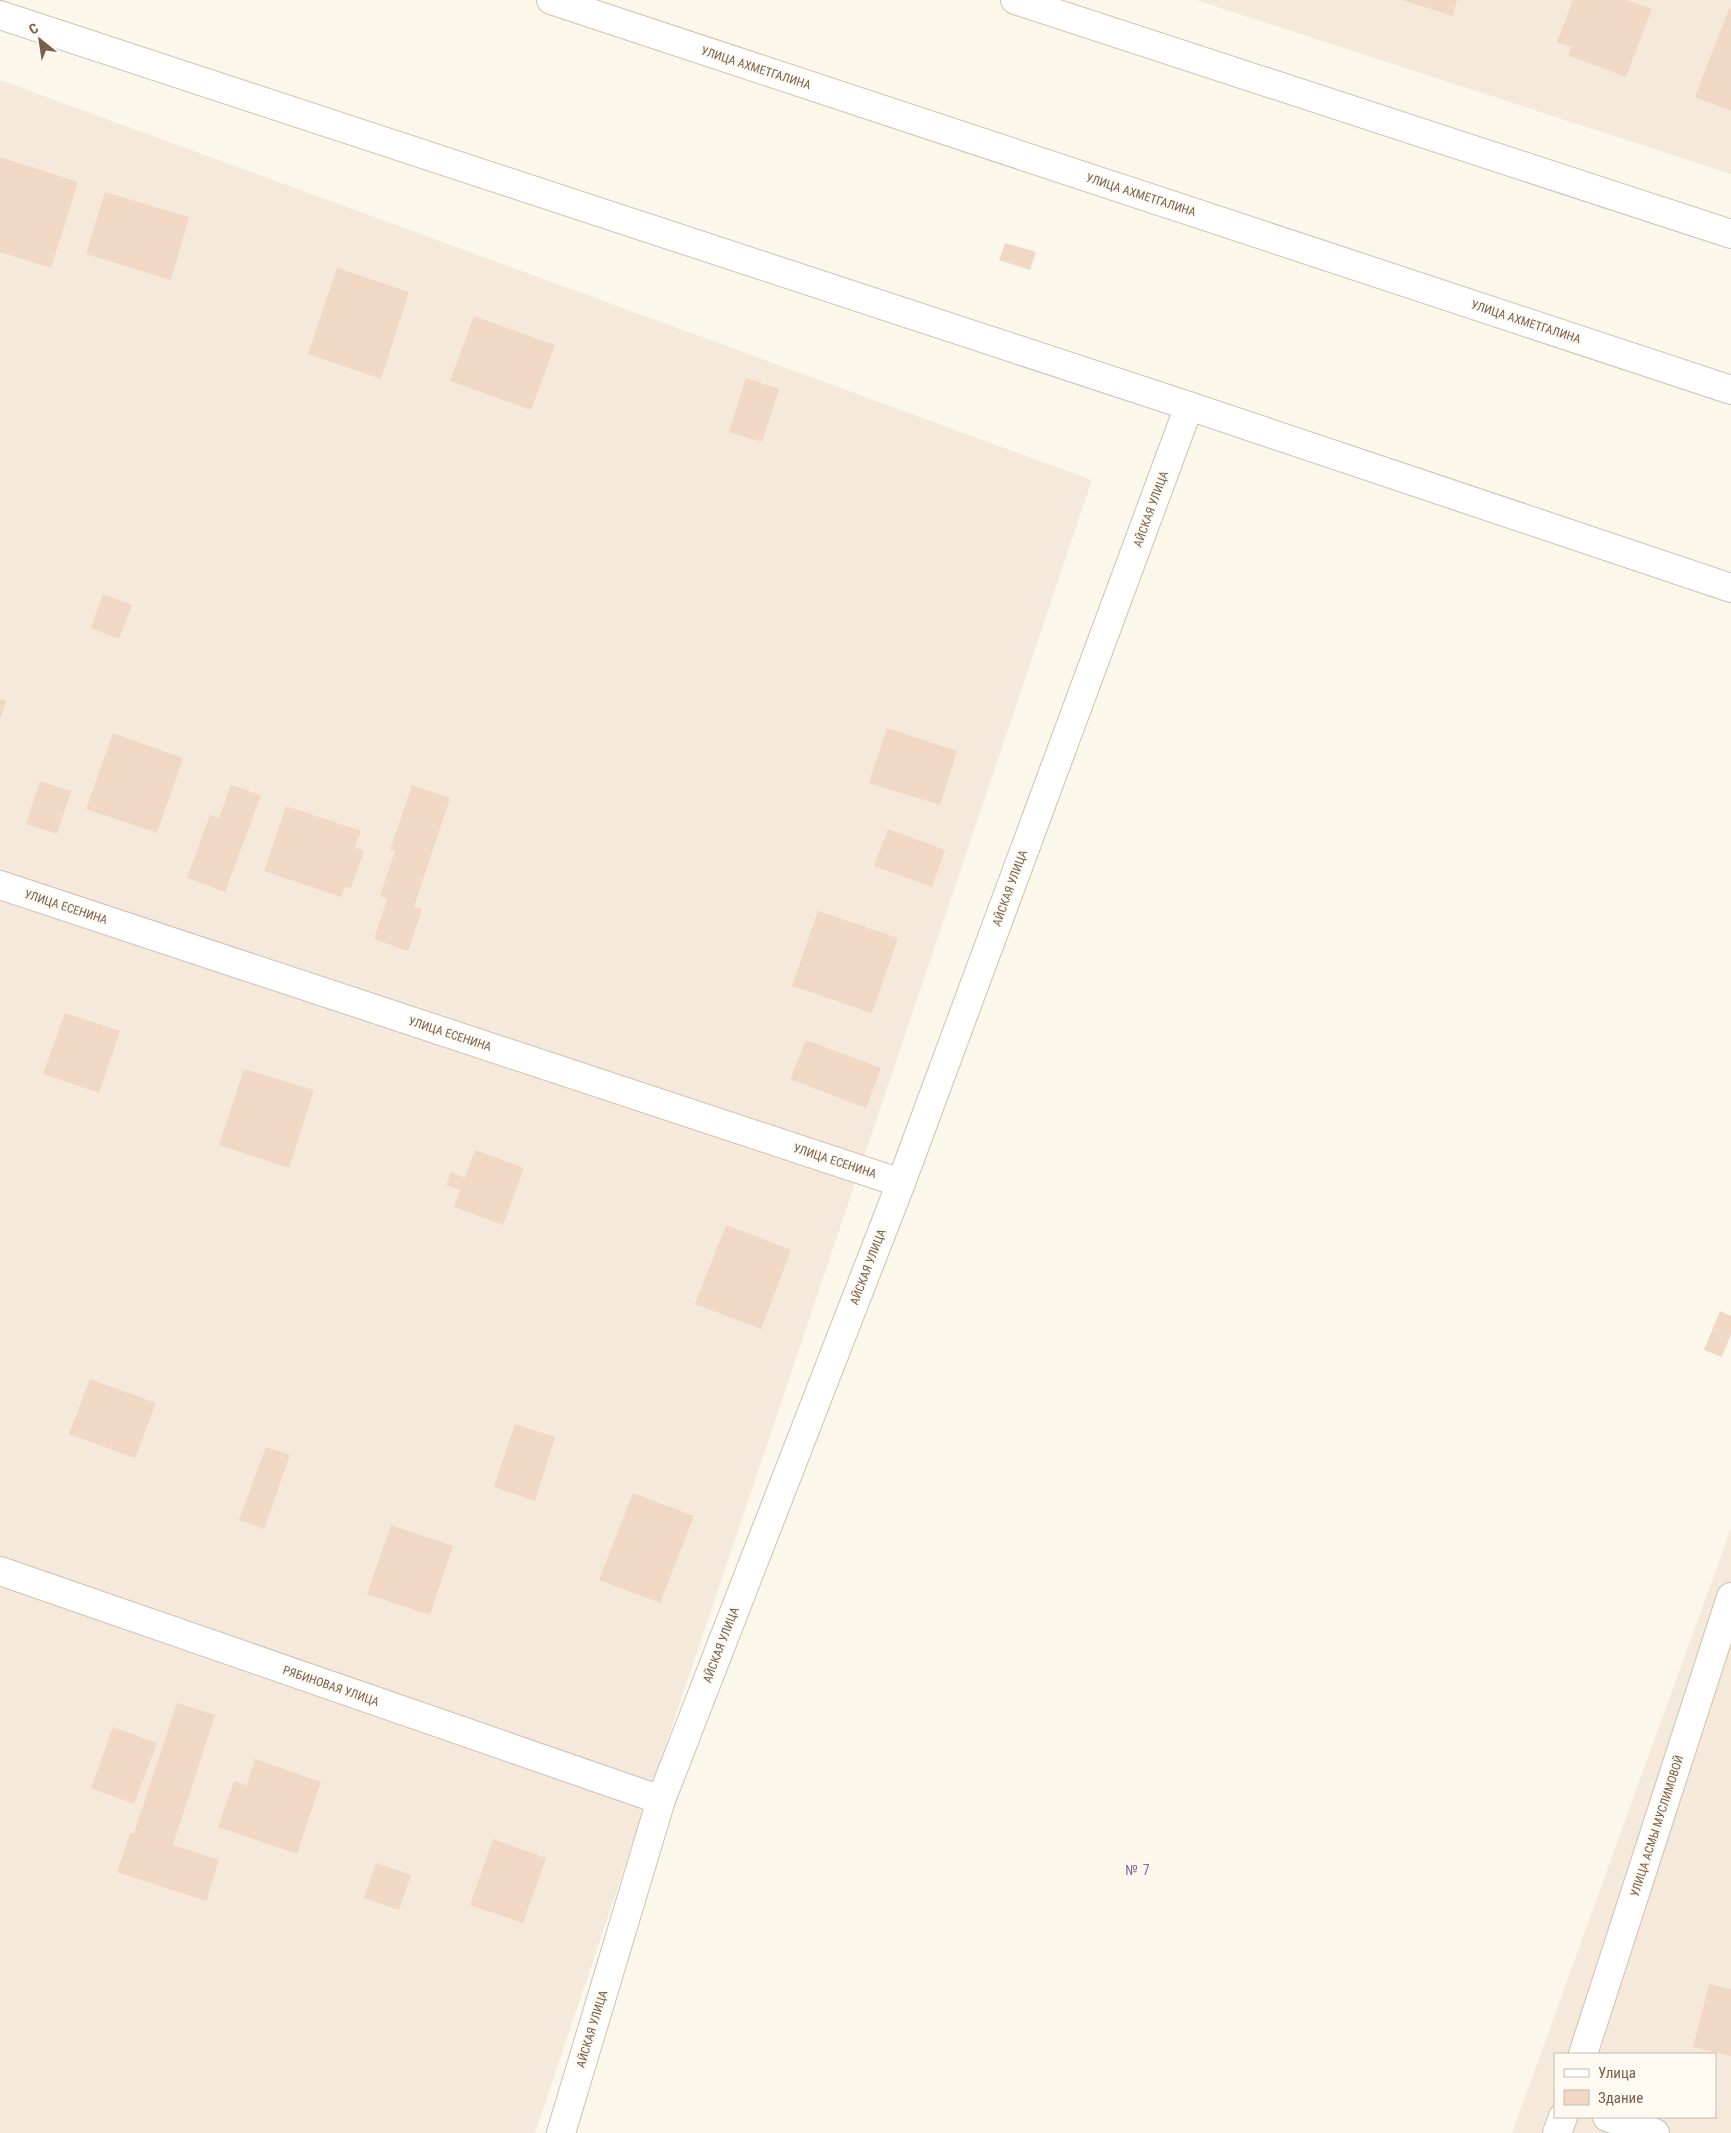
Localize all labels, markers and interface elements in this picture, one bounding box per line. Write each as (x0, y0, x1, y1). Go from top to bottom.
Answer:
north arrow (15, 15, 65, 65)
text: С (26, 20, 41, 38)
street label: УЛИЦА АХМЕТГАЛИНА (699, 44, 813, 92)
street label: УЛИЦА АХМЕТГАЛИНА (1084, 171, 1198, 219)
street label: УЛИЦА АХМЕТГАЛИНА (1469, 298, 1583, 346)
street label: АЙСКАЯ УЛИЦА (1130, 469, 1171, 549)
street label: АЙСКАЯ УЛИЦА (989, 848, 1030, 928)
street label: УЛИЦА ЕСЕНИНА (23, 887, 109, 927)
street label: УЛИЦА ЕСЕНИНА (407, 1014, 493, 1054)
street label: УЛИЦА ЕСЕНИНА (792, 1141, 878, 1181)
street label: АЙСКАЯ УЛИЦА (846, 1227, 889, 1307)
street label: АЙСКАЯ УЛИЦА (699, 1605, 742, 1685)
street label: РЯБИНОВАЯ УЛИЦА (281, 1663, 381, 1709)
street label: УЛИЦА АСМЫ МУСЛИМОВОЙ (1627, 1753, 1686, 1898)
district label: № 7 (1125, 1862, 1151, 1878)
street label: АЙСКАЯ УЛИЦА (573, 1988, 610, 2069)
legend (1554, 2053, 1716, 2118)
text: Улица (1598, 2064, 1636, 2082)
text: Здание (1598, 2089, 1643, 2107)

